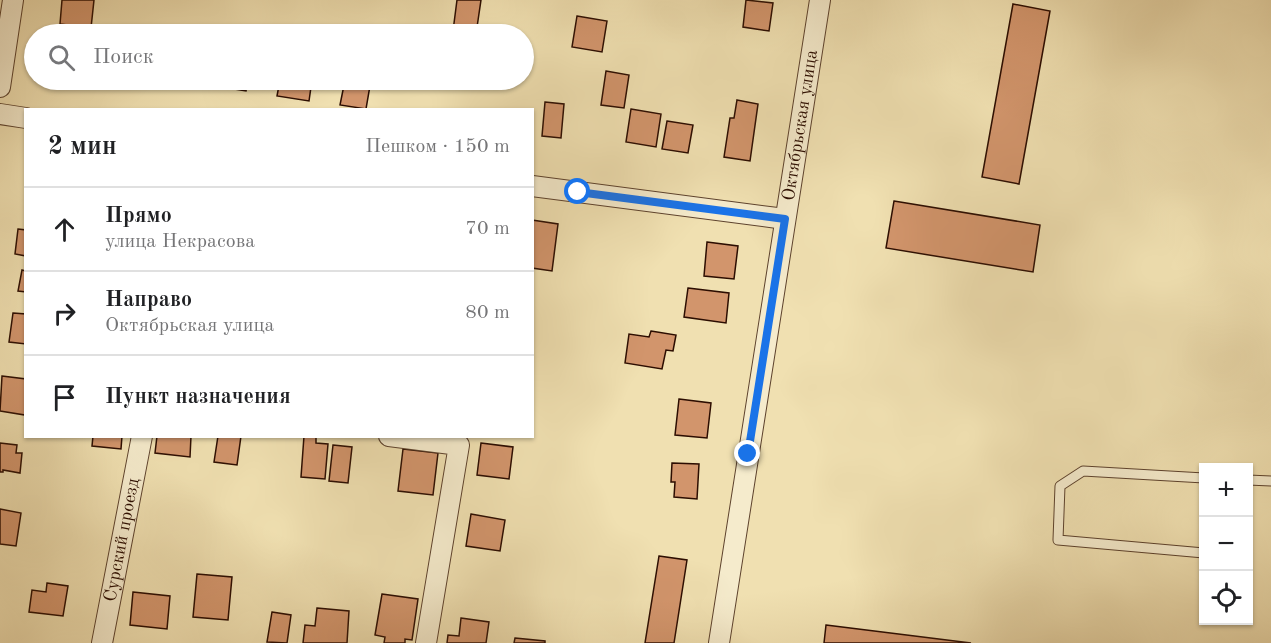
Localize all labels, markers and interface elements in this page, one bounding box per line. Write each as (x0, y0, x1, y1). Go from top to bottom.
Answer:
search box (24, 24, 534, 90)
icon: search (45, 41, 78, 74)
text: Поиск (93, 46, 154, 68)
street label: Октябрьская улица (780, 49, 821, 202)
text: 2 мин (48, 134, 117, 160)
text: Пешком · 150 m (365, 137, 510, 157)
route start (564, 178, 590, 204)
text: Прямо (105, 205, 172, 227)
icon: ahead (48, 213, 81, 246)
text: 70 m (465, 219, 510, 239)
text: улица Некрасова (105, 232, 255, 252)
text: Направо (105, 289, 192, 311)
icon: right (48, 297, 81, 330)
text: 80 m (465, 303, 510, 323)
text: Октябрьская улица (105, 316, 274, 336)
icon: arrive (48, 381, 81, 414)
text: Пункт назначения (105, 386, 291, 408)
route end (734, 440, 760, 466)
map controls (1199, 463, 1253, 625)
button: + (1199, 463, 1253, 517)
street label: Сурский проезд (101, 477, 143, 603)
button: − (1199, 517, 1253, 571)
button: locate (1199, 571, 1253, 625)

